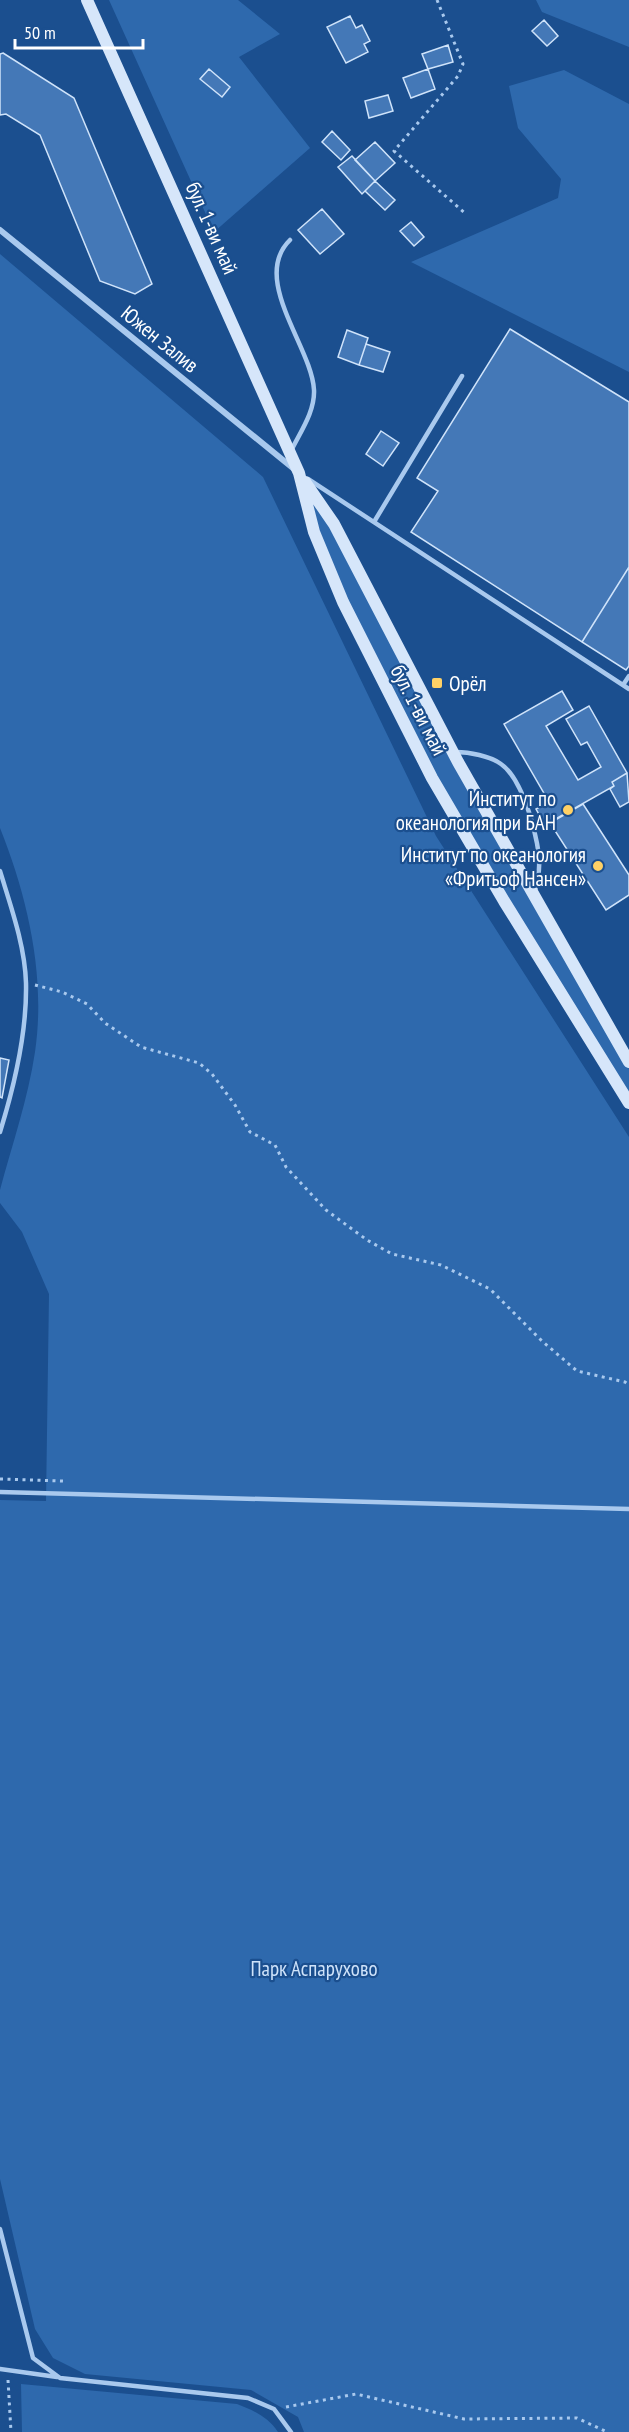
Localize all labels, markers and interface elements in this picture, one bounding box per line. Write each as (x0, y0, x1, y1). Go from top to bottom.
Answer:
scale bar (15, 12, 142, 50)
text: 50 m (24, 21, 56, 44)
street label: бул. 1-ви май (180, 178, 244, 278)
street label: Южен Залив (116, 299, 204, 379)
street label: бул. 1-ви май (385, 660, 453, 760)
place label: Орёл (449, 670, 487, 697)
marker: Орёл (430, 676, 444, 690)
place label: Институт по океанология при БАН (396, 785, 556, 836)
marker: Институт по океанология при БАН (561, 803, 575, 817)
place label: Институт по океанология «Фритьоф Нансен» (401, 841, 586, 892)
marker: Институт по океанология «Фритьоф Нансен» (591, 859, 605, 873)
park label: Парк Аспарухово (251, 1955, 377, 1982)

